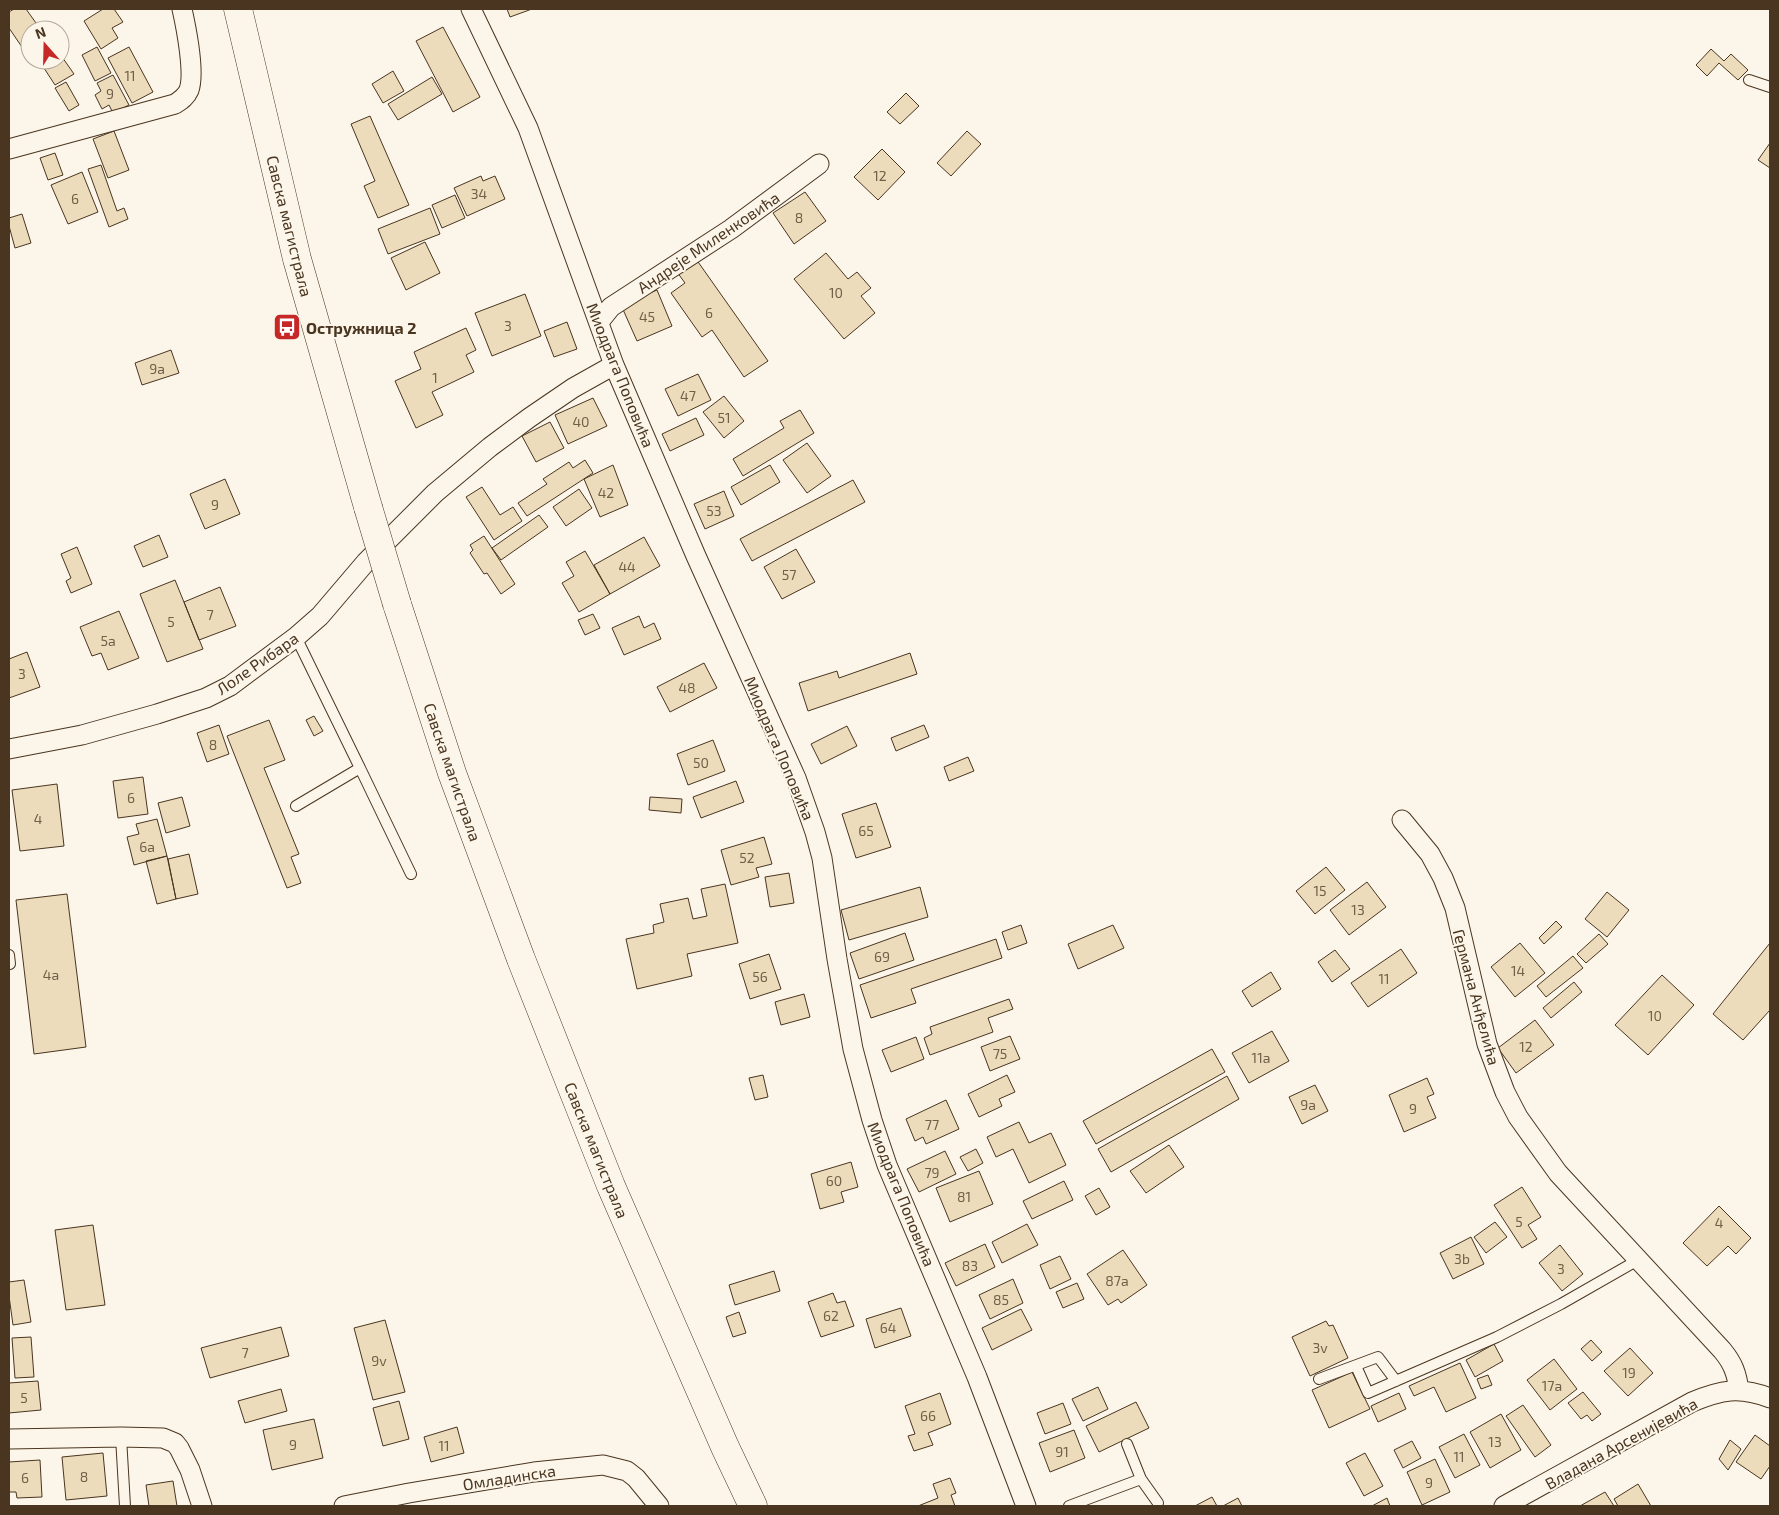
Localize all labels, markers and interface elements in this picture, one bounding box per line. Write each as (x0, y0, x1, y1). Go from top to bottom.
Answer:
north arrow (20, 20, 70, 70)
text: N (33, 23, 48, 42)
house number: 11 (124, 67, 136, 84)
house number: 9 (106, 85, 114, 102)
street label: Савска магистрала (263, 153, 317, 299)
house number: 12 (873, 167, 887, 184)
house number: 34 (471, 185, 487, 202)
street label: Андреје Миленковића (633, 187, 783, 297)
house number: 6 (71, 190, 79, 207)
house number: 8 (795, 209, 803, 226)
house number: 10 (829, 284, 843, 301)
street label: Миодрага Поповића (583, 300, 659, 450)
house number: 6 (705, 304, 713, 321)
house number: 45 (639, 308, 655, 325)
bus stop icon: Остружница 2 (272, 312, 302, 342)
house number: 3 (504, 317, 512, 334)
place label: Остружница 2 (306, 318, 417, 337)
house number: 9a (149, 360, 165, 377)
house number: 1 (432, 369, 438, 386)
house number: 47 (680, 387, 696, 404)
house number: 51 (717, 409, 731, 426)
house number: 40 (572, 413, 590, 430)
house number: 42 (598, 484, 614, 501)
house number: 9 (211, 496, 219, 513)
house number: 53 (706, 502, 722, 519)
house number: 44 (618, 558, 636, 575)
house number: 57 (782, 566, 796, 583)
house number: 7 (206, 606, 214, 623)
house number: 5 (167, 613, 175, 630)
street label: Лоле Рибара (212, 628, 302, 698)
house number: 5a (100, 632, 116, 649)
house number: 3 (18, 665, 26, 682)
street label: Миодрага Поповића (741, 673, 819, 823)
house number: 48 (678, 679, 696, 696)
street label: Савска магистрала (420, 700, 486, 844)
house number: 8 (209, 736, 217, 753)
house number: 50 (693, 754, 709, 771)
house number: 6 (127, 789, 135, 806)
house number: 4 (34, 810, 42, 827)
house number: 65 (858, 822, 874, 839)
house number: 6a (139, 838, 155, 855)
house number: 52 (739, 849, 755, 866)
house number: 15 (1313, 882, 1327, 899)
house number: 13 (1351, 901, 1365, 918)
street label: Германа Анђелића (1449, 927, 1504, 1067)
house number: 69 (874, 948, 890, 965)
house number: 14 (1511, 962, 1525, 979)
house number: 4a (43, 966, 59, 983)
house number: 56 (752, 968, 768, 985)
house number: 11 (1378, 970, 1390, 987)
house number: 10 (1648, 1007, 1662, 1024)
house number: 12 (1519, 1038, 1533, 1055)
house number: 75 (993, 1045, 1007, 1062)
house number: 11a (1252, 1049, 1270, 1066)
street label: Савска магистрала (561, 1079, 633, 1221)
house number: 9a (1300, 1096, 1316, 1113)
house number: 9 (1409, 1100, 1417, 1117)
house number: 77 (925, 1116, 939, 1133)
street label: Миодрага Поповића (864, 1119, 940, 1269)
house number: 79 (924, 1164, 940, 1181)
house number: 60 (826, 1172, 842, 1189)
house number: 81 (957, 1188, 971, 1205)
house number: 5 (1515, 1213, 1523, 1230)
house number: 4 (1715, 1214, 1723, 1231)
house number: 3b (1454, 1250, 1470, 1267)
house number: 83 (962, 1257, 978, 1274)
house number: 3 (1557, 1260, 1565, 1277)
house number: 87a (1105, 1272, 1129, 1289)
house number: 85 (993, 1291, 1009, 1308)
house number: 62 (823, 1307, 839, 1324)
house number: 64 (880, 1319, 896, 1336)
house number: 3v (1312, 1339, 1328, 1356)
house number: 7 (241, 1344, 249, 1361)
house number: 9v (371, 1352, 387, 1369)
house number: 19 (1622, 1364, 1636, 1381)
house number: 17a (1542, 1377, 1562, 1394)
house number: 5 (20, 1389, 28, 1406)
street label: Владана Арсенијевића (1542, 1393, 1701, 1494)
house number: 66 (920, 1407, 936, 1424)
house number: 13 (1488, 1433, 1502, 1450)
house number: 9 (289, 1436, 297, 1453)
house number: 11 (438, 1437, 450, 1454)
house number: 91 (1055, 1443, 1069, 1460)
house number: 11 (1453, 1448, 1465, 1465)
street label: Омладинска (461, 1460, 557, 1494)
house number: 8 (80, 1468, 88, 1485)
house number: 6 (21, 1469, 29, 1486)
house number: 9 (1425, 1474, 1433, 1491)

